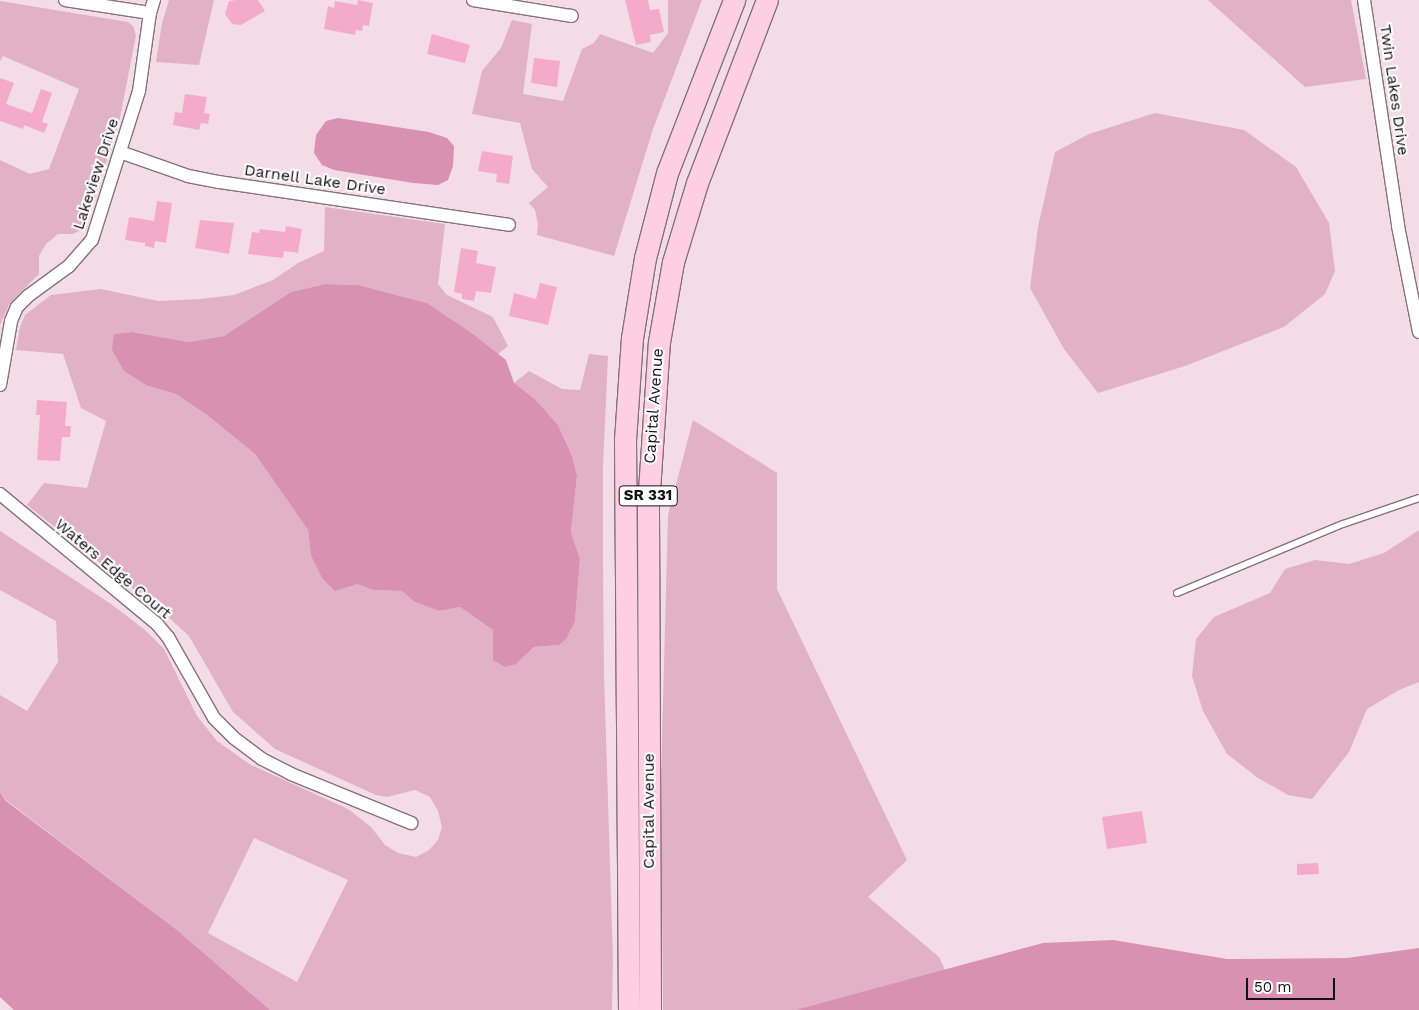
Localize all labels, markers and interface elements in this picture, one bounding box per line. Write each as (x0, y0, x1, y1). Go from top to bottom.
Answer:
street label: Twin Lakes Drive (1375, 23, 1413, 157)
street label: Lakeview Drive (69, 116, 123, 232)
street label: Darnell Lake Drive (243, 161, 387, 199)
street label: Capital Avenue (640, 347, 668, 465)
road number: SR 331 (618, 484, 678, 508)
street label: Waters Edge Court (51, 515, 175, 623)
street label: Capital Avenue (639, 752, 659, 870)
scale bar (1249, 968, 1338, 1000)
text: 50 m (1254, 978, 1291, 996)

